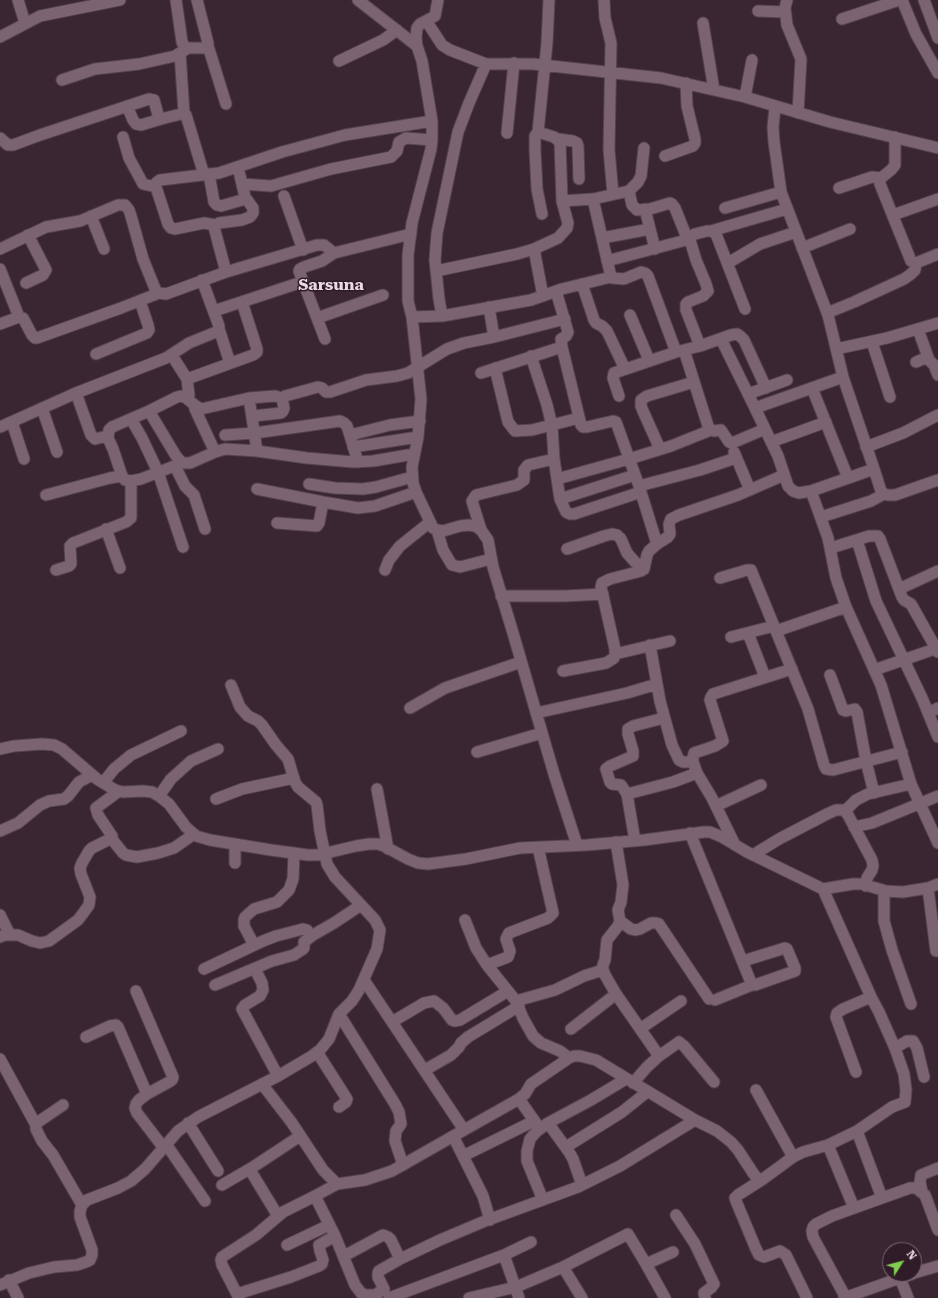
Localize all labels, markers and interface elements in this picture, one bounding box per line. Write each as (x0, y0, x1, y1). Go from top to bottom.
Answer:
district label: Sarsuna (298, 275, 364, 295)
north arrow (882, 1242, 922, 1282)
text: N (904, 1248, 919, 1262)

